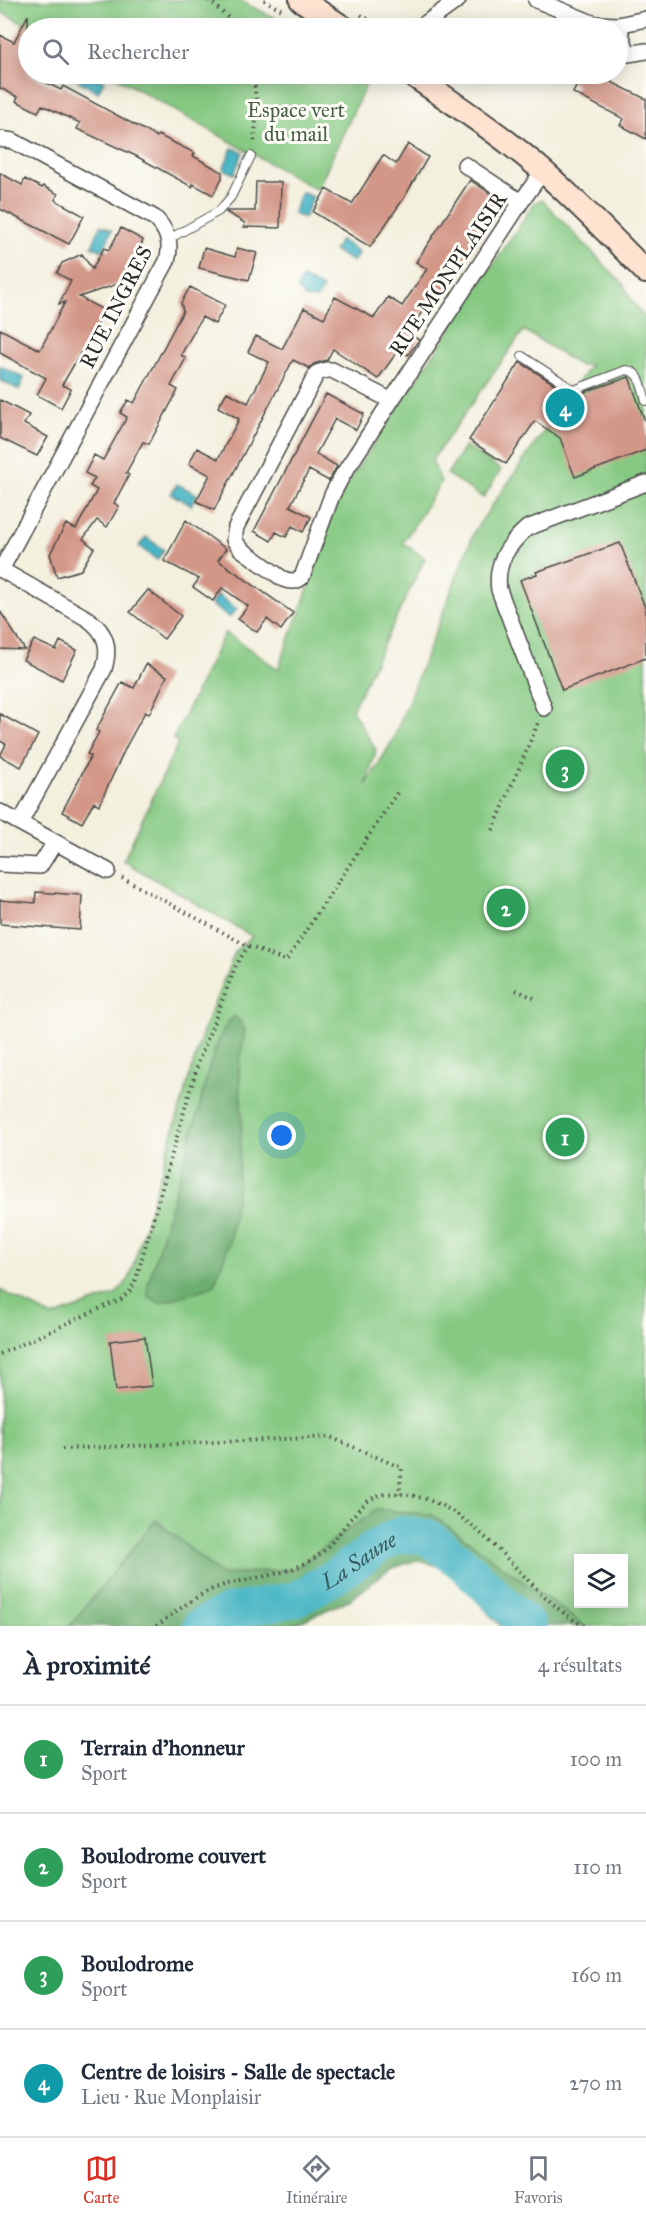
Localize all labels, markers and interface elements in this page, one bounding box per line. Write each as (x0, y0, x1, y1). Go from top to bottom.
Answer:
search box (18, 18, 628, 84)
icon: search (39, 35, 72, 68)
text: Rechercher (87, 38, 189, 65)
park label: Espace vert du mail (247, 97, 346, 147)
street label: RUE MONPLAISIR (383, 186, 513, 361)
street label: RUE INGRES (74, 241, 158, 373)
pin: 4 (546, 386, 584, 430)
pin: 3 (546, 746, 584, 792)
pin: 2 (486, 886, 526, 930)
pin: 1 (546, 1114, 584, 1160)
your location (267, 1121, 296, 1150)
water label: La Saune (315, 1526, 402, 1596)
map controls (574, 1554, 628, 1608)
button: layers (574, 1554, 628, 1608)
text: À proximité (24, 1649, 150, 1681)
text: 4 résultats (538, 1653, 622, 1677)
text: Terrain d'honneur (81, 1734, 245, 1761)
text: 1 (40, 1747, 47, 1771)
text: 100 m (570, 1747, 622, 1771)
text: Sport (81, 1761, 127, 1785)
text: Boulodrome couvert (81, 1842, 266, 1869)
text: 2 (39, 1855, 48, 1879)
text: 110 m (574, 1855, 622, 1879)
text: Sport (81, 1869, 127, 1893)
text: Boulodrome (81, 1950, 194, 1977)
text: 3 (40, 1963, 48, 1987)
text: 160 m (571, 1963, 622, 1987)
text: Sport (81, 1977, 127, 2001)
text: Centre de loisirs - Salle de spectacle (81, 2058, 395, 2085)
text: 4 (38, 2071, 49, 2095)
text: 270 m (569, 2071, 622, 2095)
text: Lieu · Rue Monplaisir (81, 2085, 261, 2109)
tab: Carte (83, 2152, 119, 2207)
tab: Itinéraire (286, 2152, 347, 2207)
tab: Favoris (514, 2152, 563, 2207)

